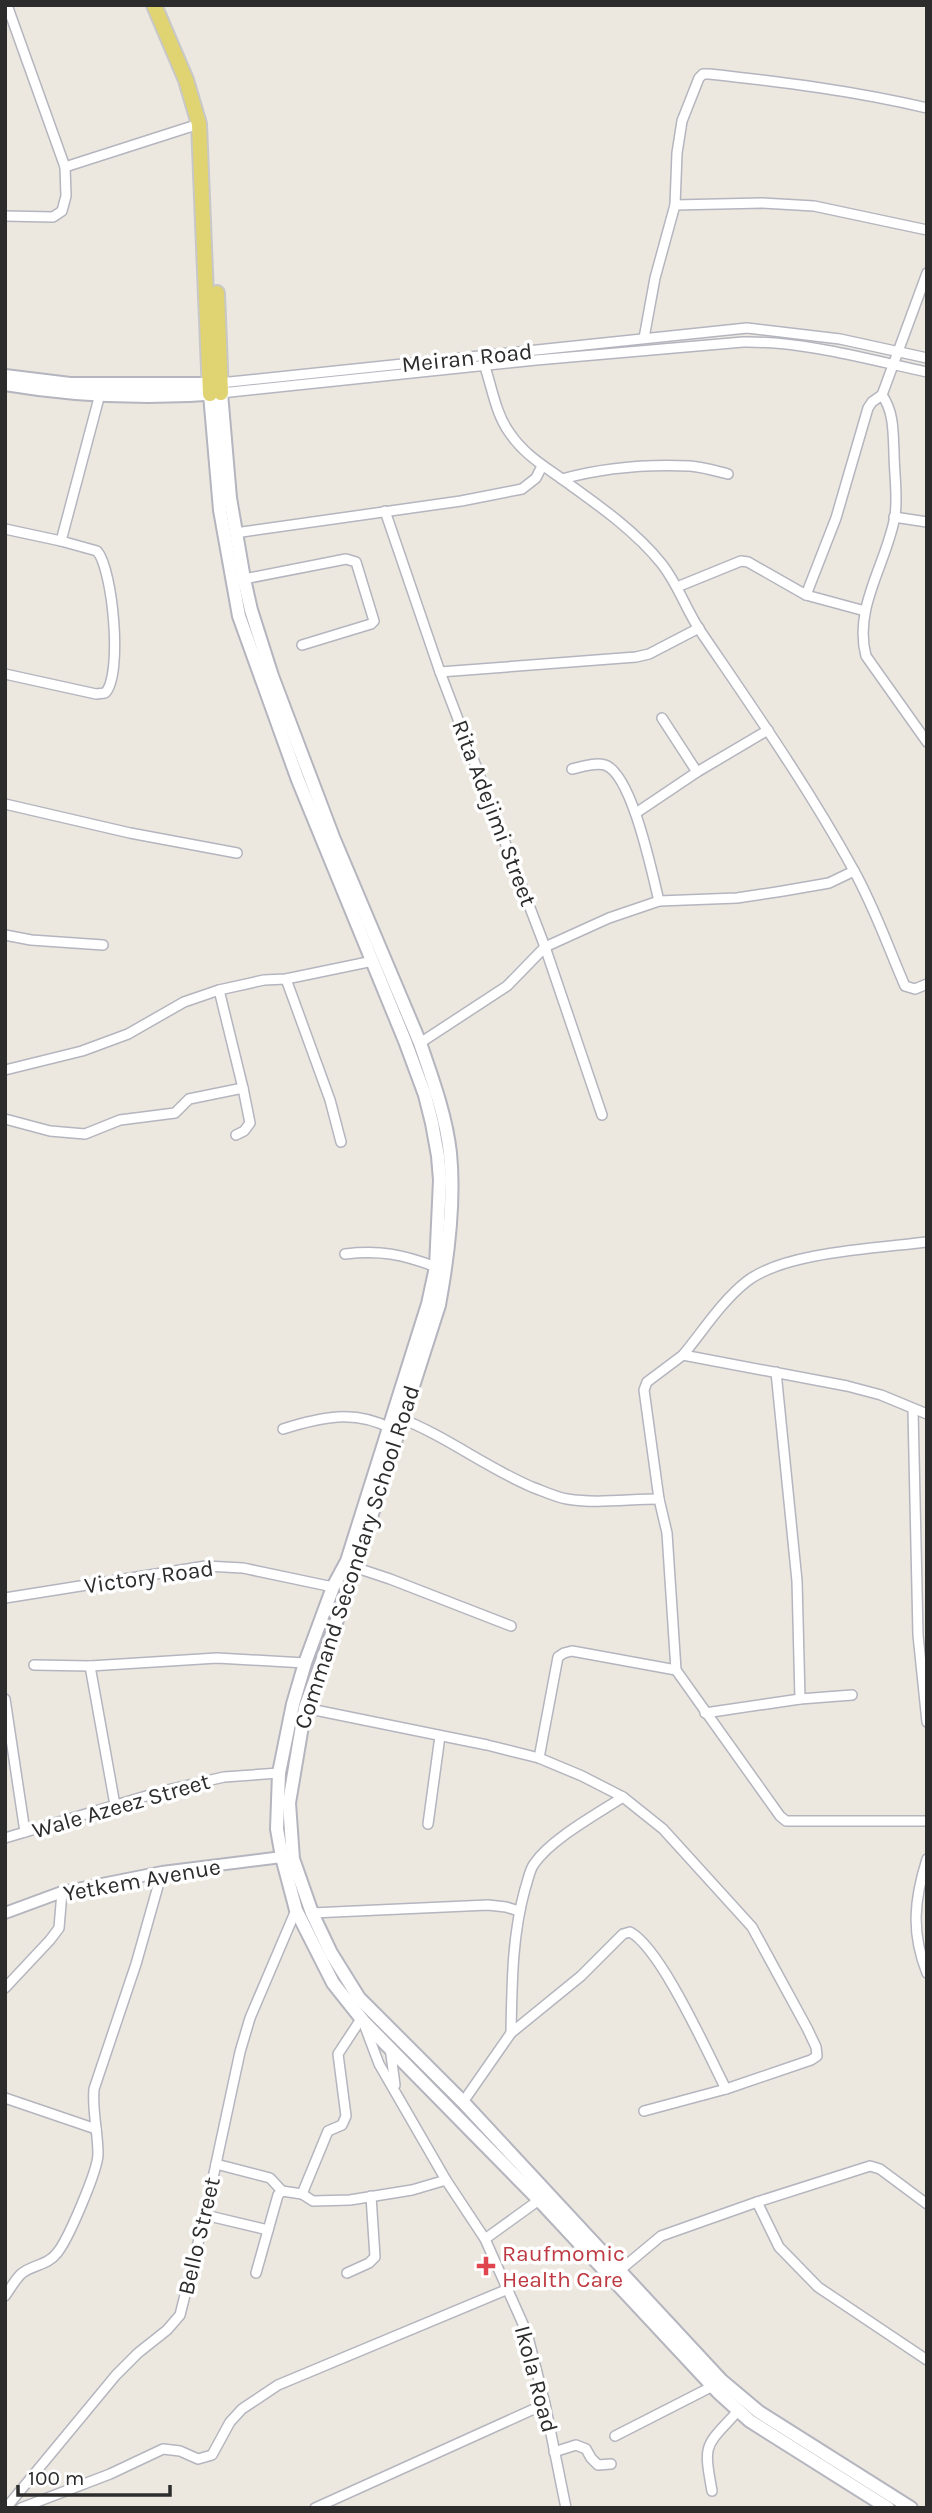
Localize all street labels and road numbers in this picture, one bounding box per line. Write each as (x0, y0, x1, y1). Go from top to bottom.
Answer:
street label: Meiran Road (400, 338, 534, 378)
street label: Rita Adejimi Street (446, 716, 542, 910)
street label: Command Secondary School Road (289, 1382, 425, 1732)
street label: Victory Road (83, 1555, 215, 1599)
street label: Wale Azeez Street (29, 1768, 213, 1844)
street label: Yetkem Avenue (61, 1853, 223, 1907)
street label: Bello Street (172, 2174, 226, 2298)
street label: Ikola Road (509, 2323, 563, 2435)

